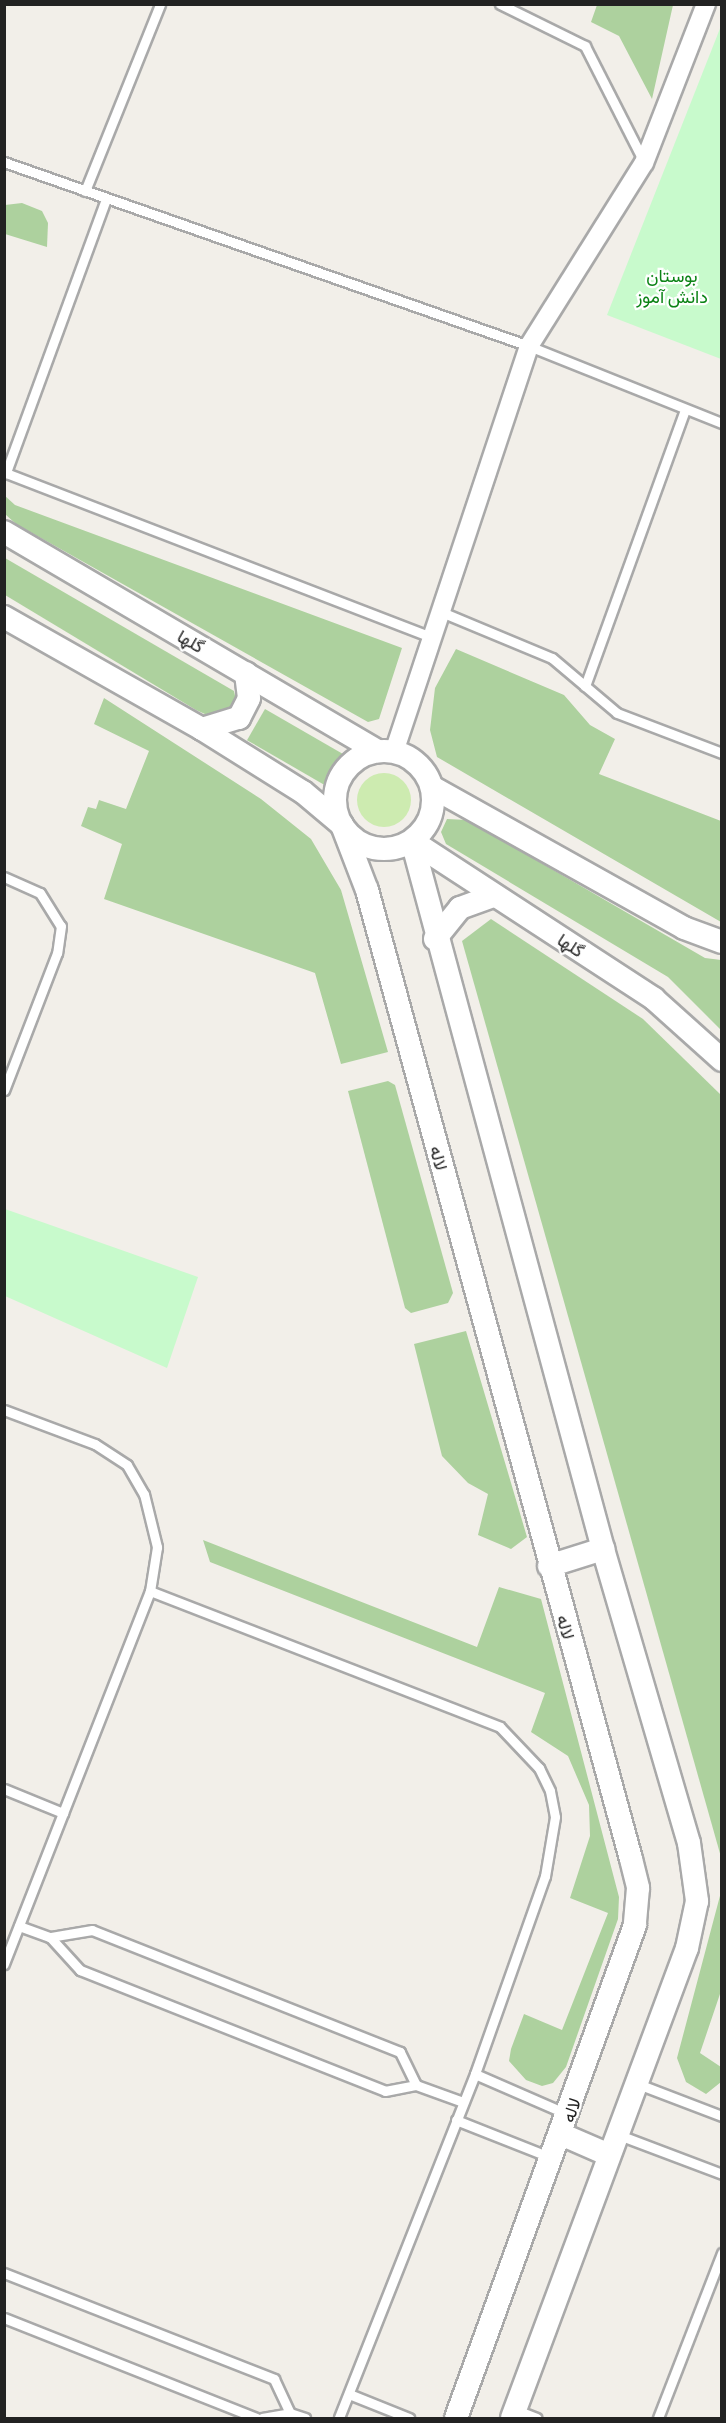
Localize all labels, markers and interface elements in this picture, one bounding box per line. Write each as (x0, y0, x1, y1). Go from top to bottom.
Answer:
park label: بوستان دانش آموز (636, 265, 708, 308)
street label: گلها (174, 625, 208, 657)
street label: گلها (554, 928, 588, 962)
street label: لاله (425, 1143, 453, 1173)
street label: لاله (552, 1612, 580, 1642)
street label: لاله (557, 2095, 585, 2125)

